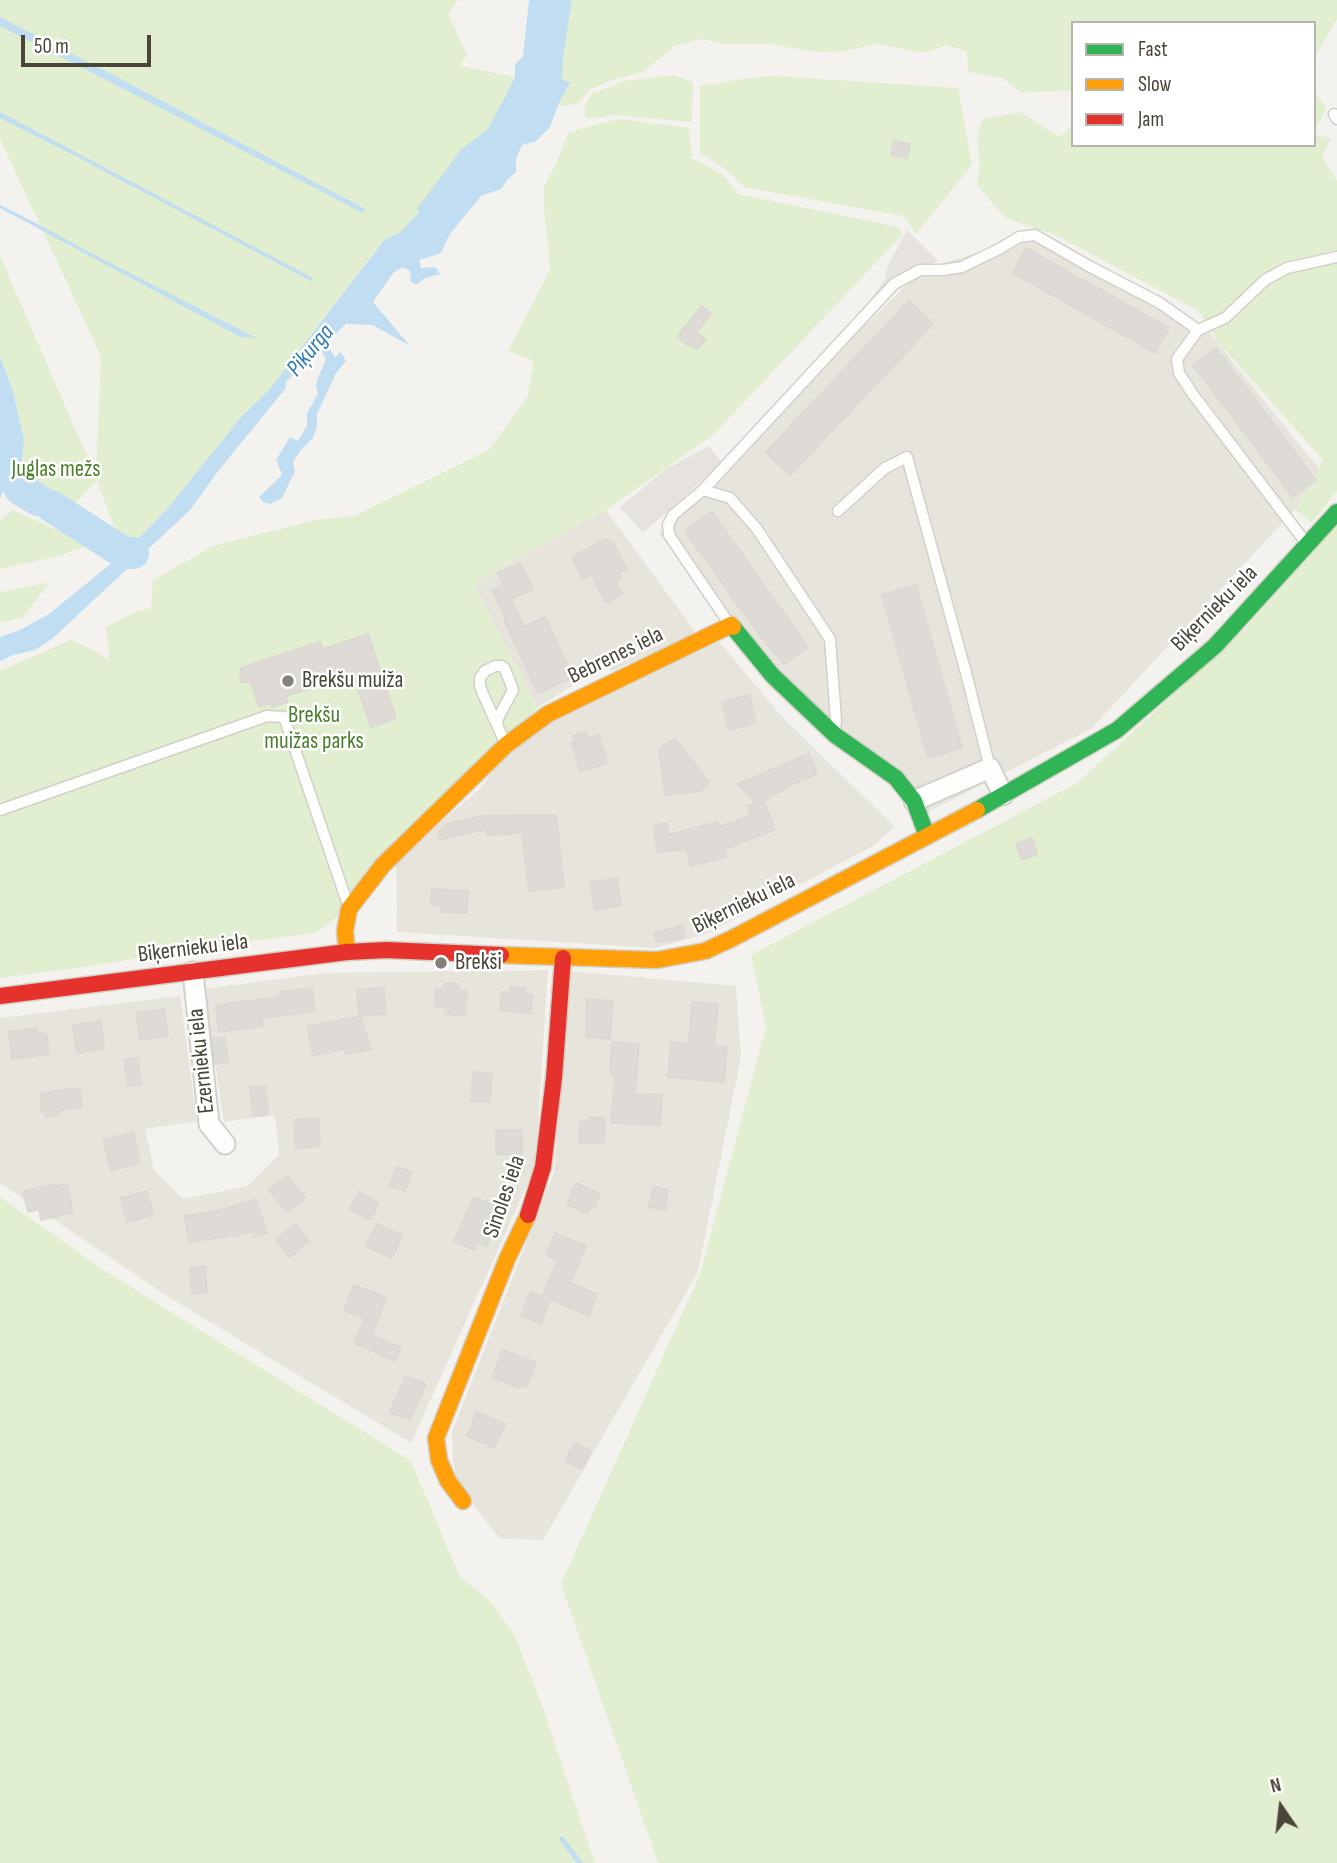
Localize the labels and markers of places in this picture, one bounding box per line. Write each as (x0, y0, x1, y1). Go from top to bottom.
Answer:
place label: Brekšu muiža (302, 667, 403, 695)
marker: Brekšu muiža (280, 673, 296, 689)
place label: Brekši (455, 949, 502, 977)
marker: Brekši (433, 955, 449, 971)

